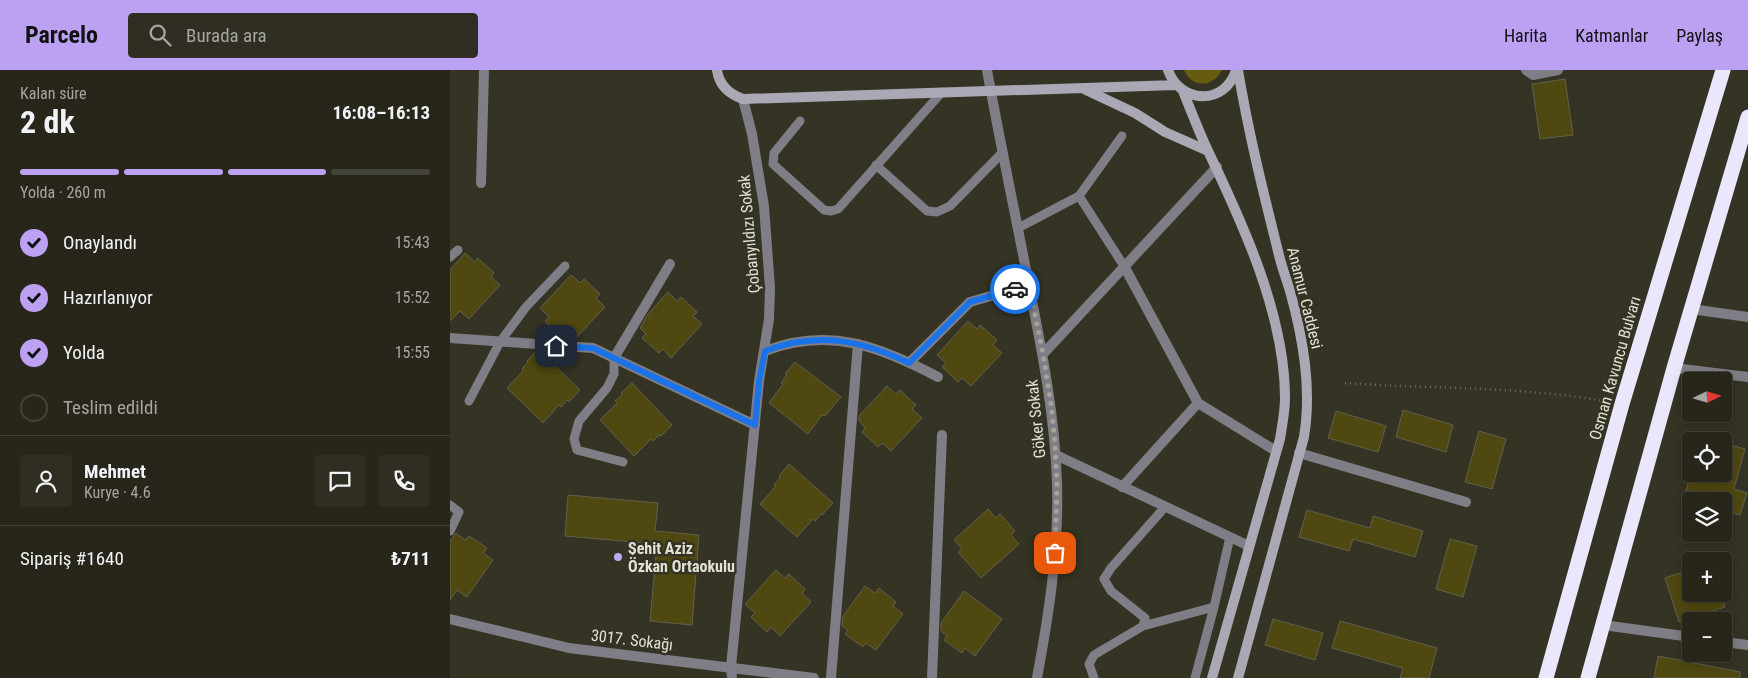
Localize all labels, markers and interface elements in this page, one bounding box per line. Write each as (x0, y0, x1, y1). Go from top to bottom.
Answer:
search box (128, 13, 478, 58)
text: Parcelo (25, 21, 98, 49)
icon: search (146, 21, 174, 49)
text: Burada ara (186, 24, 267, 47)
text: Harita (1504, 25, 1547, 46)
text: Katmanlar (1575, 25, 1648, 46)
text: Paylaş (1676, 25, 1723, 46)
text: Kalan süre (20, 84, 86, 103)
text: 16:08–16:13 (332, 101, 430, 124)
text: 2 dk (20, 103, 75, 141)
street label: Çobanyıldızı Sokak (734, 173, 764, 294)
text: Yolda · 260 m (20, 183, 106, 202)
icon: check (20, 229, 48, 257)
text: Onaylandı (63, 231, 137, 254)
text: 15:43 (395, 233, 430, 252)
street label: Anamur Caddesi (1283, 245, 1327, 351)
courier (990, 264, 1040, 314)
icon: car (1001, 275, 1029, 303)
icon: check (20, 284, 48, 312)
text: Hazırlanıyor (63, 286, 153, 309)
text: 15:52 (395, 288, 430, 307)
street label: Osman Kavuncu Bulvarı (1585, 294, 1645, 442)
pin (535, 325, 577, 367)
icon: home (542, 332, 570, 360)
icon: check (20, 339, 48, 367)
text: Yolda (63, 341, 105, 364)
text: 15:55 (395, 343, 430, 362)
north arrow (1682, 372, 1732, 422)
map controls (1682, 372, 1732, 662)
street label: Göker Sokak (1022, 378, 1050, 459)
text: Teslim edildi (63, 396, 158, 419)
button: locate (1682, 432, 1732, 482)
button: person (20, 455, 72, 507)
button: chat (314, 455, 366, 507)
button: phone (378, 455, 430, 507)
text: Mehmet (84, 460, 146, 483)
text: Kurye · 4.6 (84, 483, 151, 502)
button: layers (1682, 492, 1732, 542)
pin (1034, 532, 1076, 574)
place label: Şehit Aziz Özkan Ortaokulu (628, 539, 735, 576)
icon: bag (1041, 539, 1069, 567)
text: Sipariş #1640 (20, 547, 124, 570)
text: ₺711 (391, 547, 430, 570)
marker: Şehit Aziz Özkan Ortaokulu (612, 551, 624, 563)
button: + (1682, 552, 1732, 602)
button: − (1682, 612, 1732, 662)
street label: 3017. Sokağı (590, 626, 674, 654)

